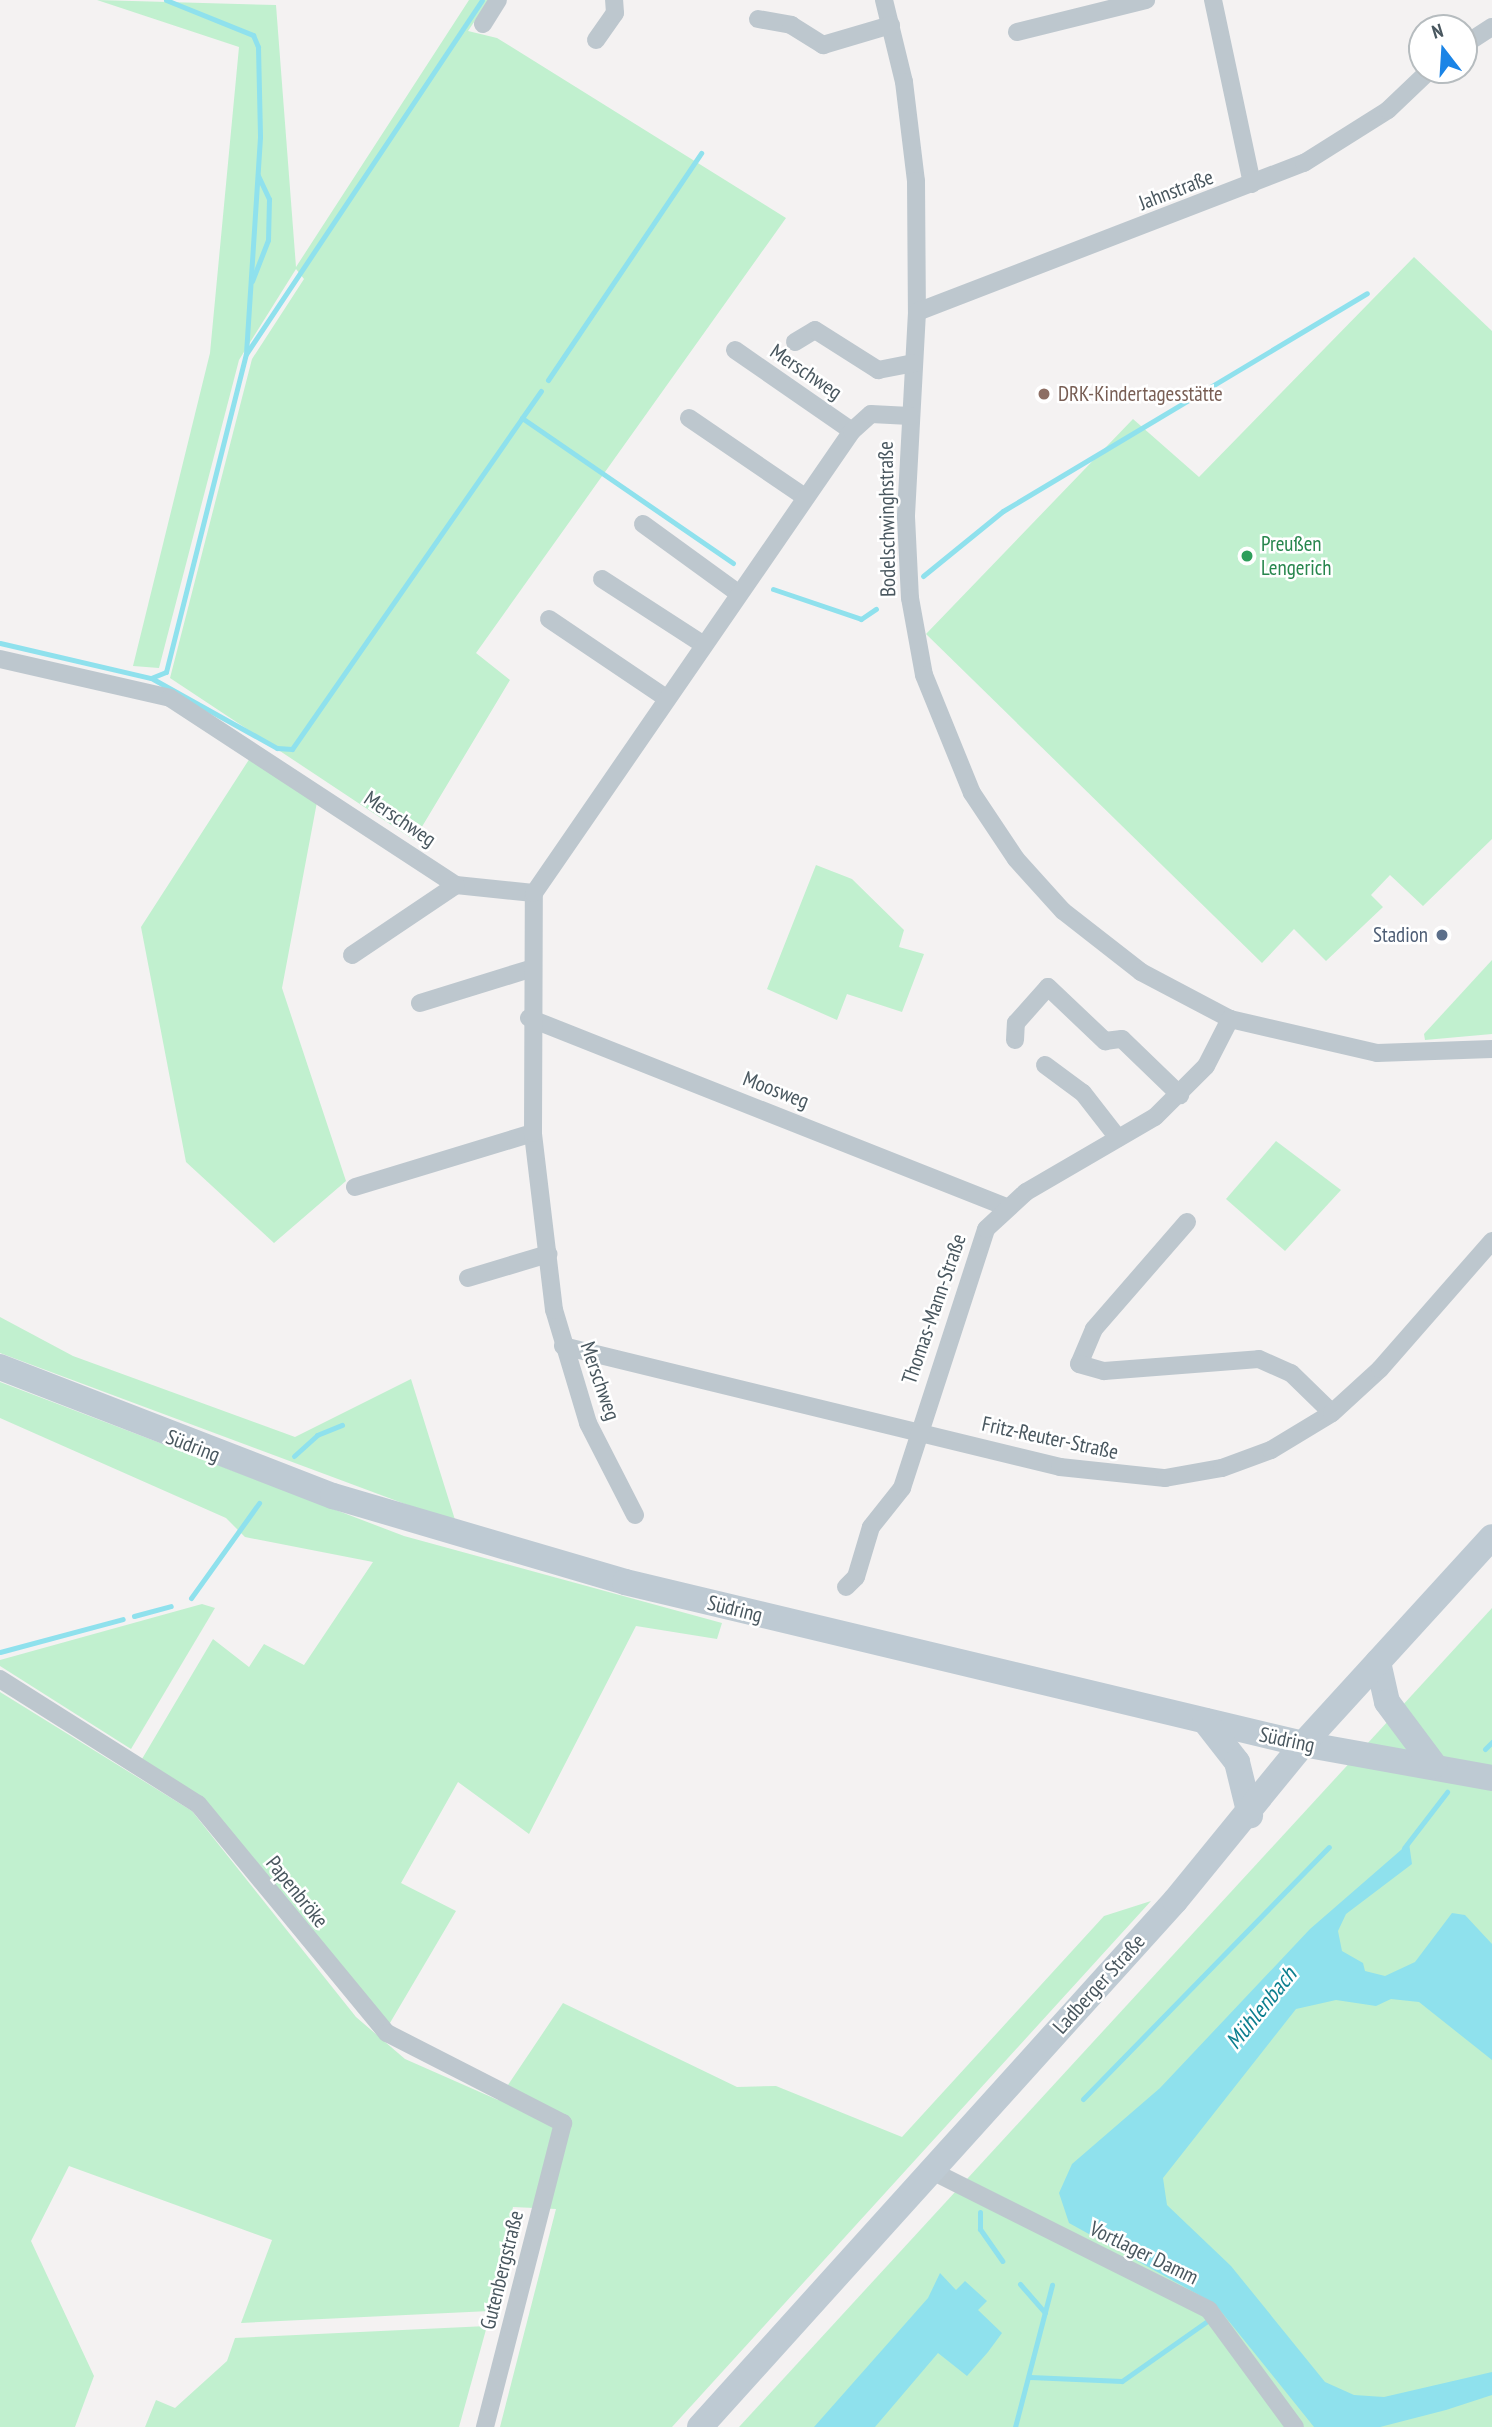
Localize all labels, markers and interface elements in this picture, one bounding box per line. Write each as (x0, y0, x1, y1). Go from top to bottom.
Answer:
north arrow (1408, 14, 1478, 84)
text: N (1429, 18, 1446, 44)
street label: Jahnstraße (1135, 164, 1217, 216)
street label: Merschweg (765, 339, 847, 405)
place label: DRK-Kindertagesstätte (1058, 381, 1223, 407)
marker: DRK-Kindertagesstätte (1036, 386, 1052, 402)
street label: Bodelschwinghstraße (873, 441, 901, 597)
place label: Preußen Lengerich (1261, 531, 1331, 581)
marker: Preußen Lengerich (1239, 548, 1255, 564)
street label: Merschweg (359, 786, 441, 852)
place label: Stadion (1373, 922, 1428, 948)
marker: Stadion (1434, 927, 1450, 943)
street label: Moosweg (740, 1066, 812, 1114)
street label: Thomas-Mann-Straße (897, 1231, 971, 1387)
street label: Merschweg (575, 1338, 625, 1424)
street label: Fritz-Reuter-Straße (980, 1411, 1120, 1465)
street label: Südring (162, 1424, 224, 1468)
street label: Südring (705, 1590, 765, 1628)
street label: Südring (1257, 1722, 1317, 1758)
street label: Papenbröke (260, 1851, 334, 1933)
street label: Ladberger Straße (1048, 1929, 1150, 2039)
water label: Mühlenbach (1220, 1962, 1302, 2054)
street label: Gutenbergstraße (475, 2208, 529, 2332)
street label: Vortlager Damm (1086, 2216, 1202, 2290)

